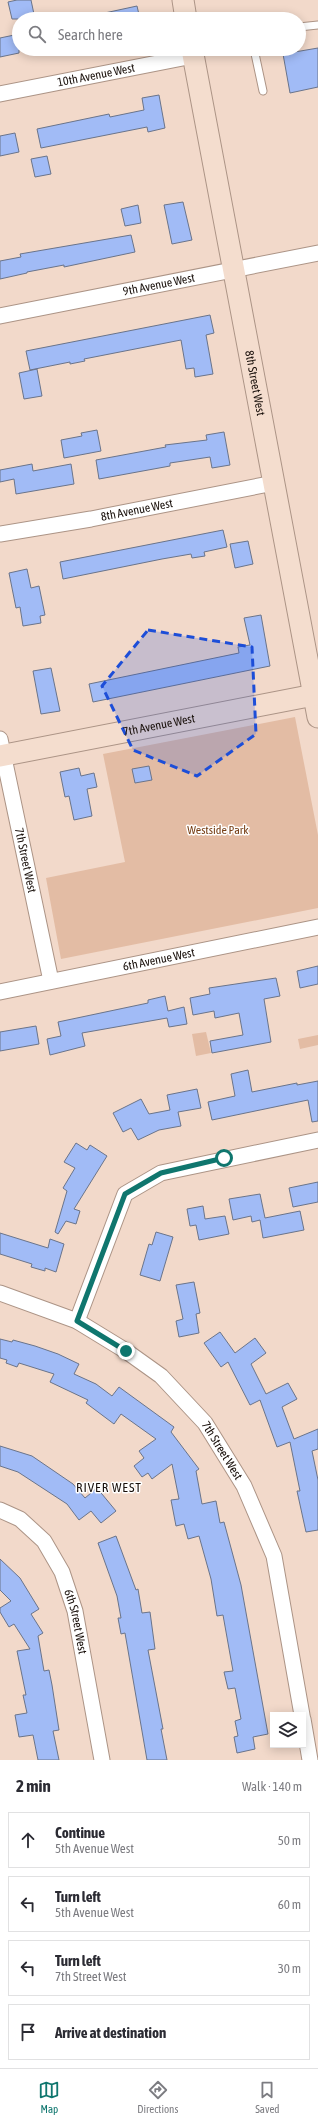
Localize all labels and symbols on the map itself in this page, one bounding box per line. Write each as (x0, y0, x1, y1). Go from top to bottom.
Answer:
street label: 10th Avenue West (56, 60, 137, 90)
street label: 9th Avenue West (122, 270, 197, 298)
street label: 8th Street West (242, 349, 268, 417)
street label: 8th Avenue West (100, 496, 175, 524)
street label: 7th Avenue West (122, 711, 197, 739)
park label: Westside Park (187, 823, 249, 837)
street label: 7th Street West (12, 827, 39, 895)
street label: 6th Avenue West (122, 945, 196, 974)
route start (215, 1149, 233, 1167)
route end (117, 1342, 135, 1360)
street label: 7th Street West (199, 1419, 246, 1483)
district label: RIVER WEST (76, 1480, 142, 1495)
street label: 6th Street West (61, 1587, 90, 1656)

